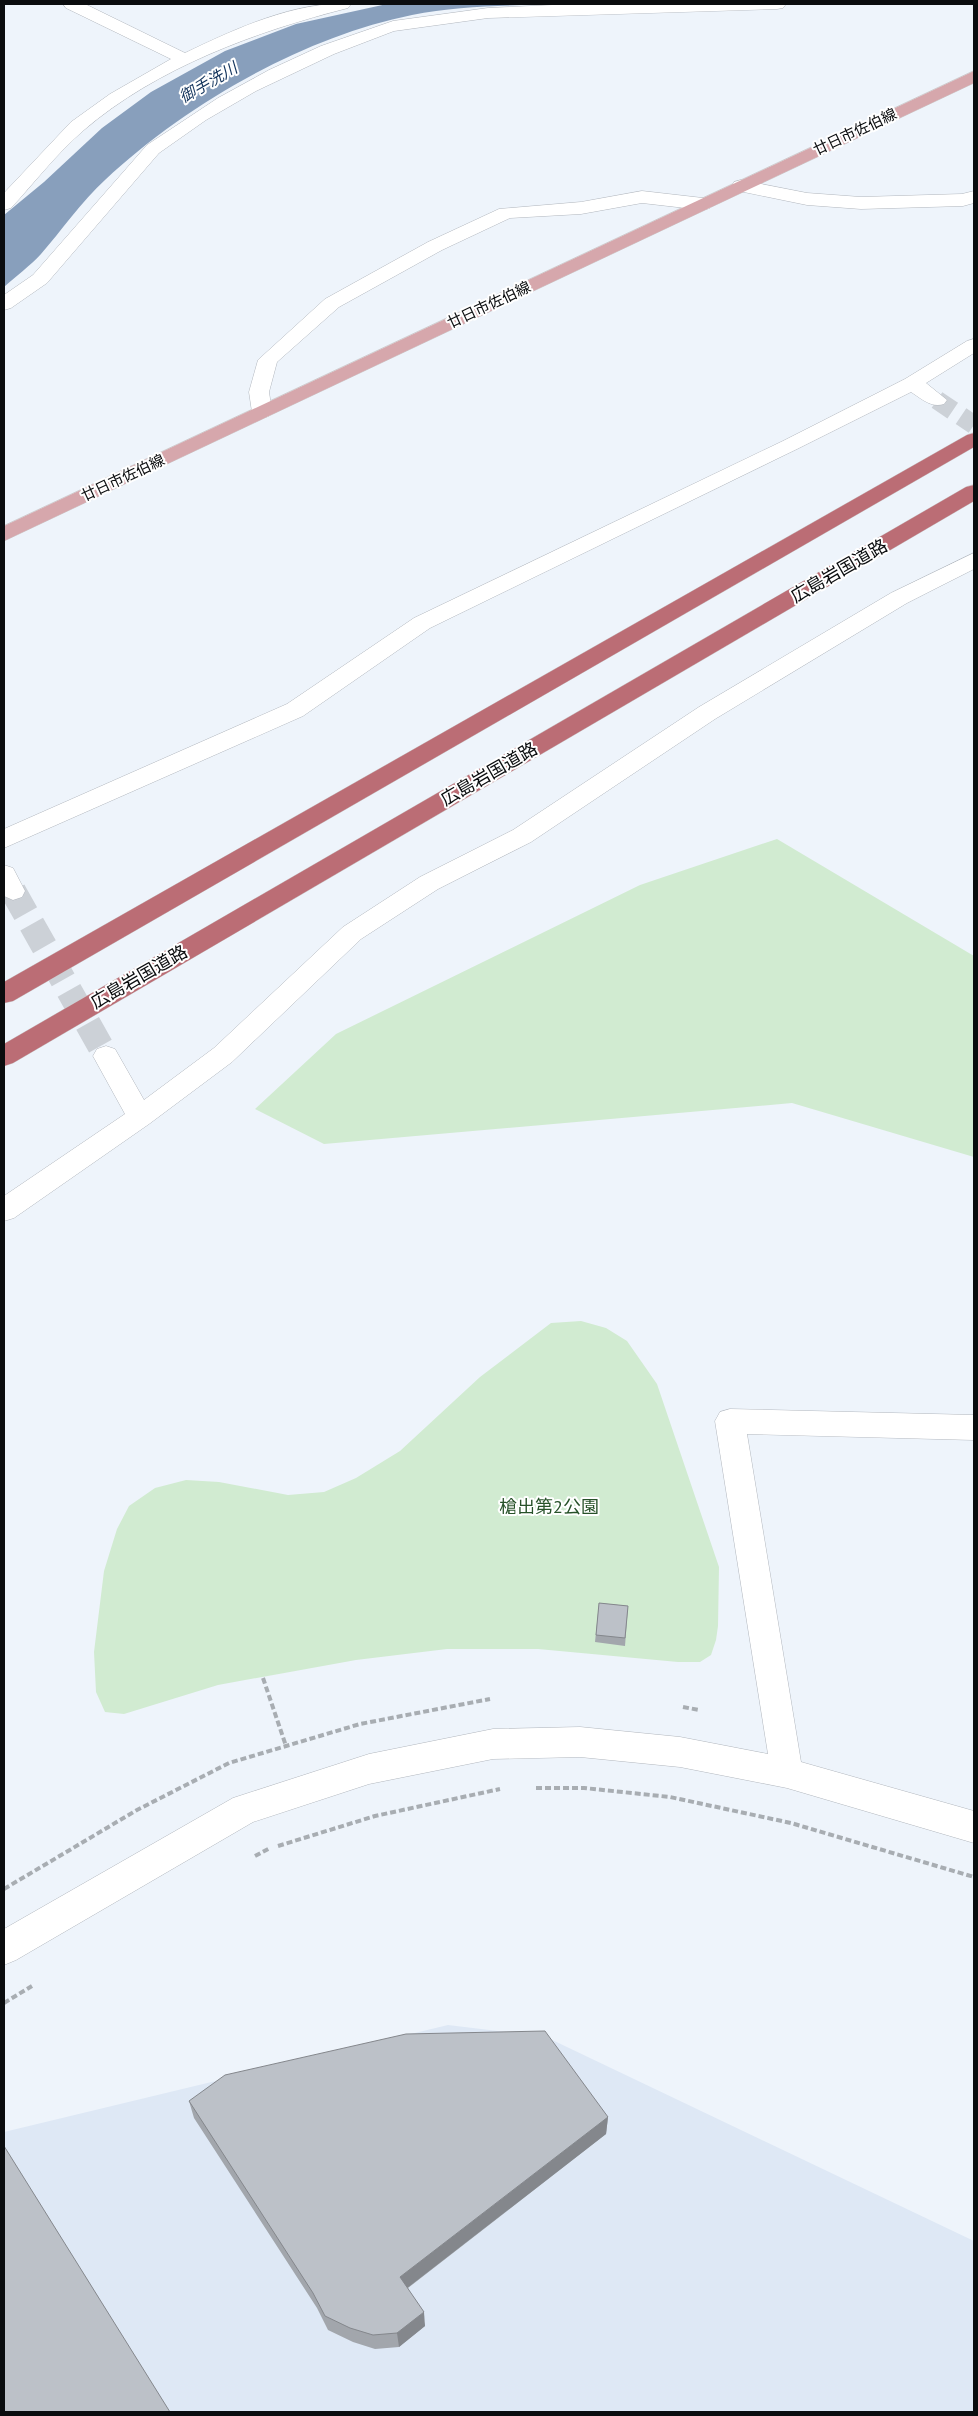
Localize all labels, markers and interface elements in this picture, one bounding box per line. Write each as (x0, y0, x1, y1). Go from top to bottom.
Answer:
water label: 御手洗川 (175, 56, 242, 107)
street label: 廿日市佐伯線 (810, 104, 900, 159)
street label: 廿日市佐伯線 (444, 277, 534, 332)
street label: 廿日市佐伯線 (78, 450, 168, 505)
street label: 広島岩国道路 (786, 534, 891, 608)
street label: 広島岩国道路 (436, 737, 541, 811)
street label: 広島岩国道路 (86, 940, 191, 1014)
park label: 槍出第2公園 (499, 1495, 599, 1518)

